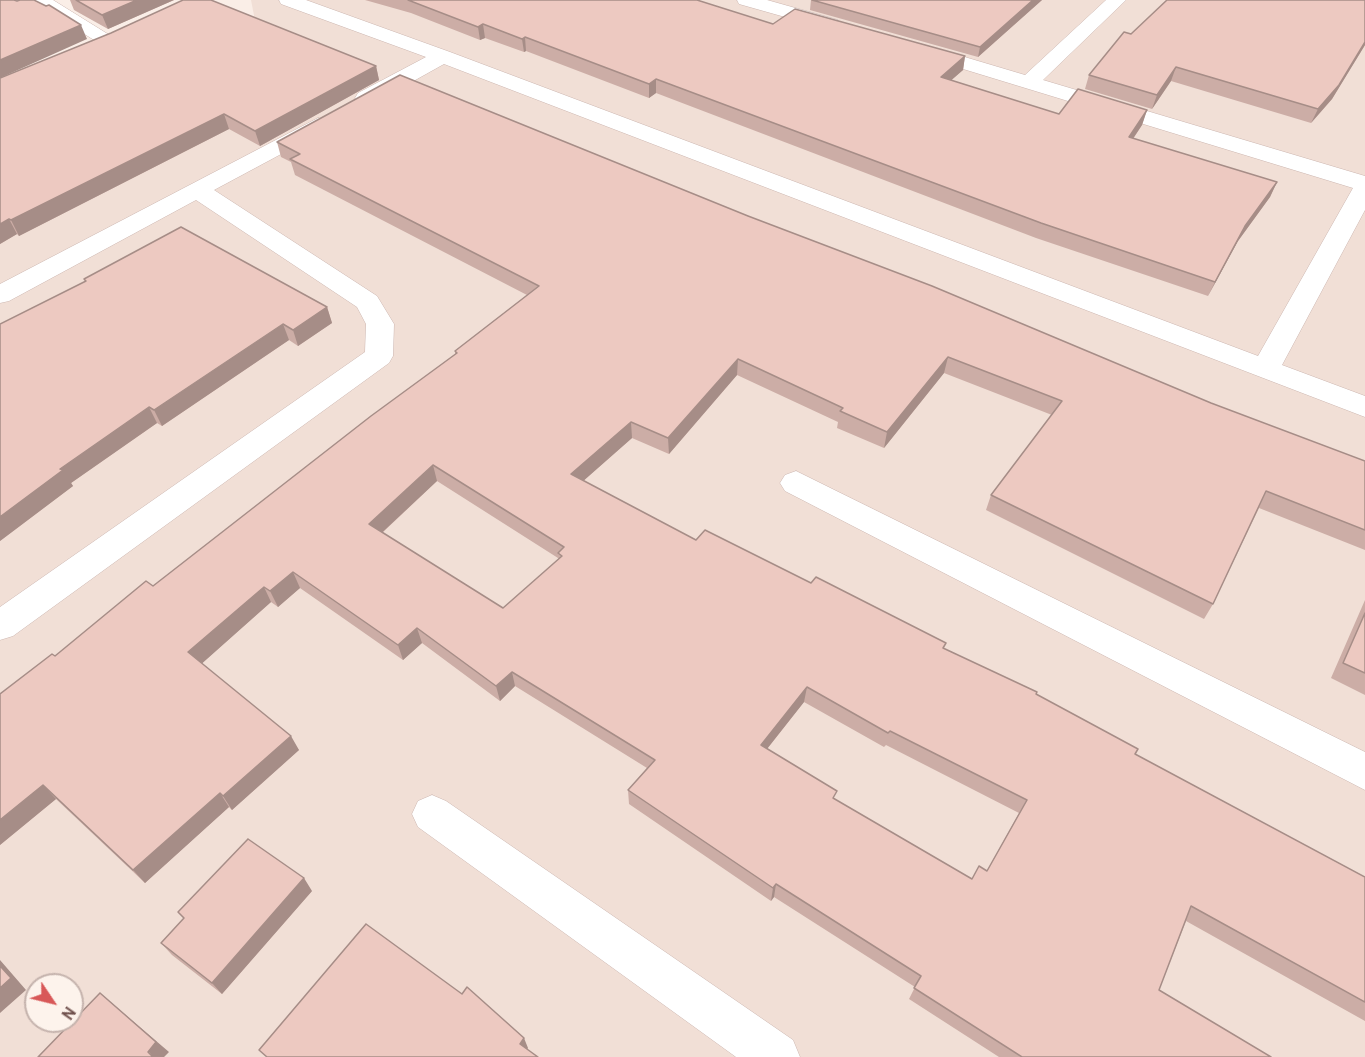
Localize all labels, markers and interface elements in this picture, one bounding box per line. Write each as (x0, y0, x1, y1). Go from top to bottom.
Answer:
north arrow (24, 973, 84, 1033)
text: N (56, 1002, 79, 1023)

